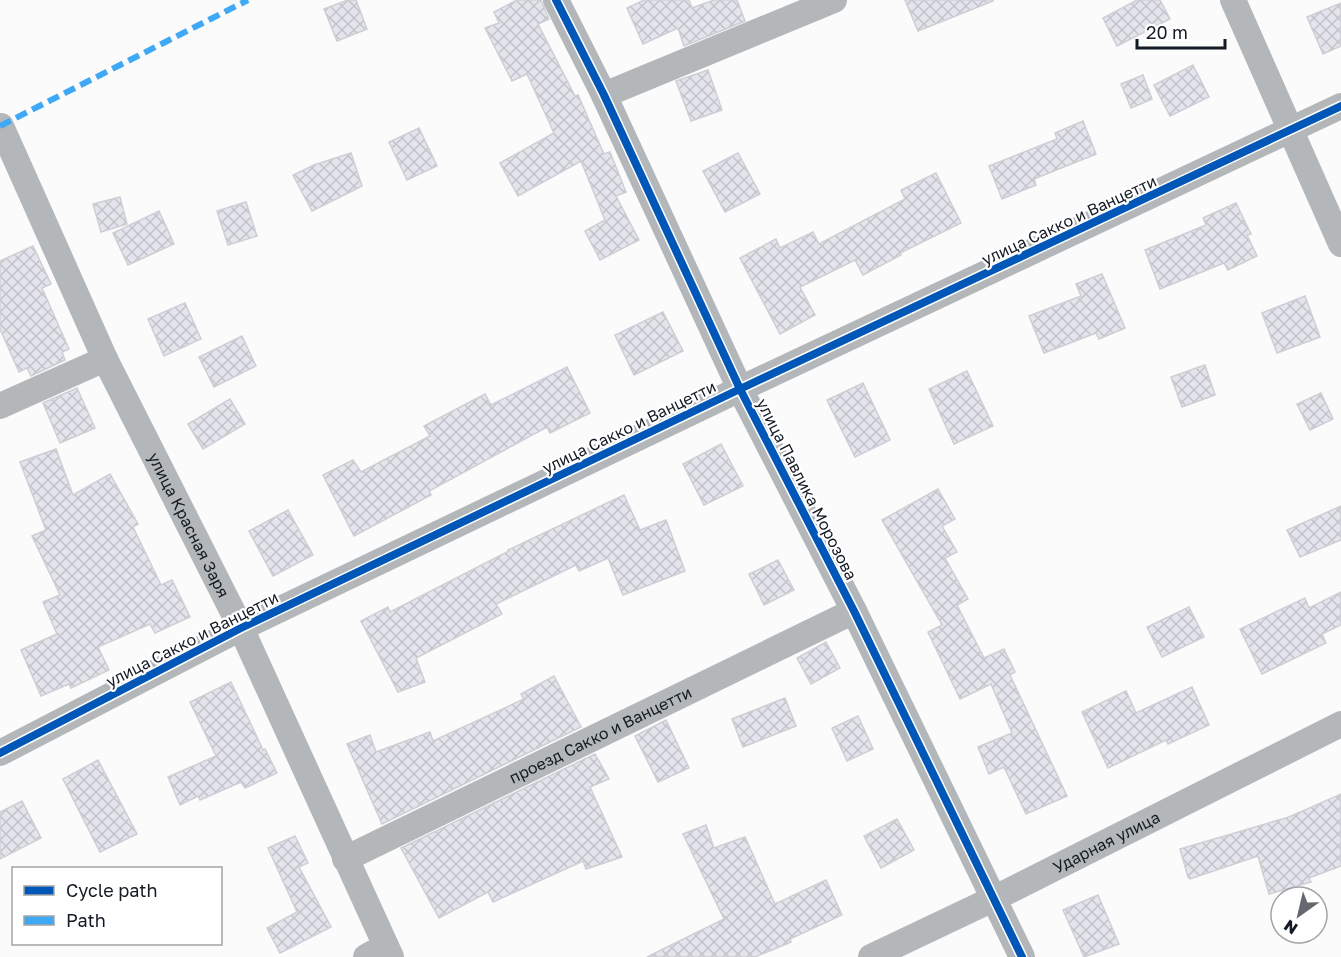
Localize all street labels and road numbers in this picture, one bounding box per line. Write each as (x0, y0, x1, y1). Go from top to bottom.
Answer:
street label: улица Сакко и Ванцетти (978, 171, 1160, 269)
street label: улица Сакко и Ванцетти (539, 376, 719, 478)
street label: улица Павлика Морозова (752, 395, 862, 583)
street label: улица Красная Заря (144, 449, 234, 601)
street label: улица Сакко и Ванцетти (102, 587, 282, 691)
street label: проезд Сакко и Ванцетти (506, 682, 695, 787)
street label: Ударная улица (1050, 807, 1163, 877)

